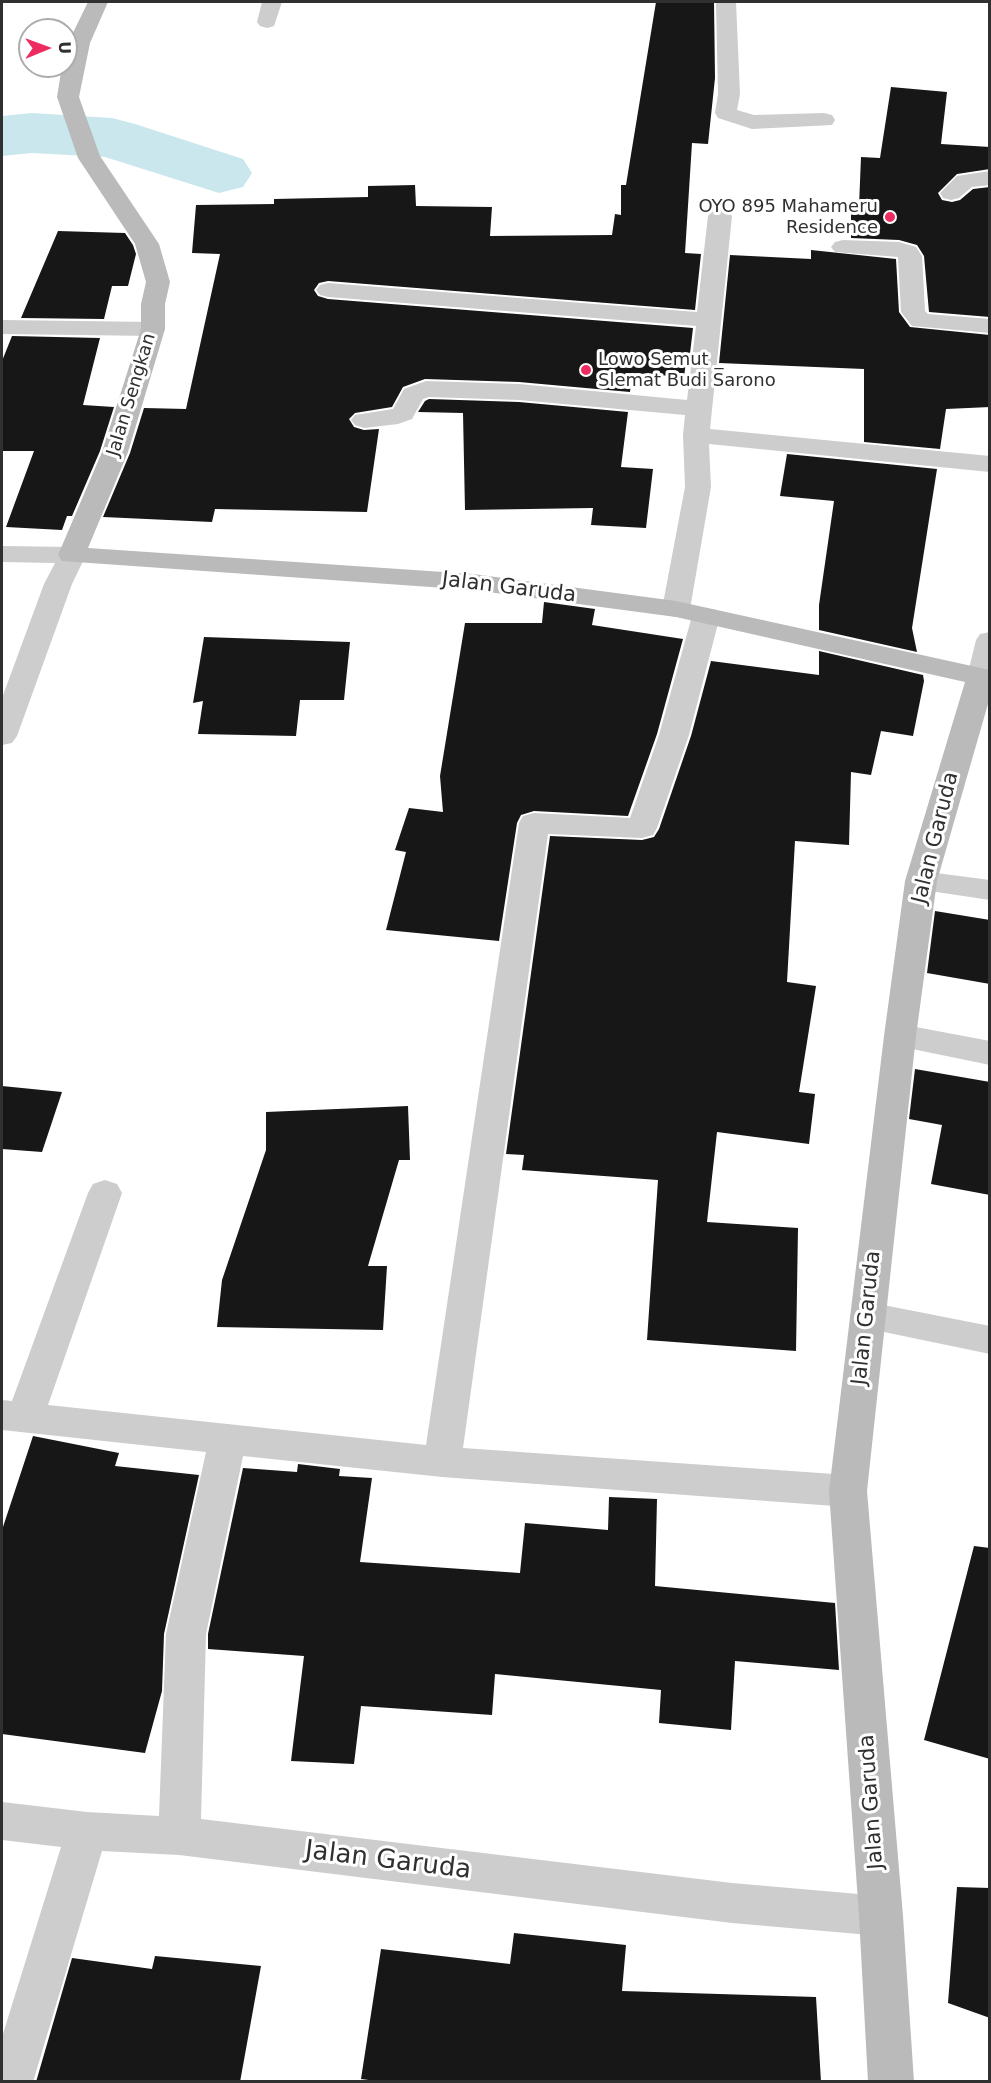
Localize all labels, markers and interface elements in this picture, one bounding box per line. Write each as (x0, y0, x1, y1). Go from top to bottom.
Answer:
north arrow (18, 18, 78, 78)
text: U (55, 41, 74, 54)
place label: OYO 895 Mahameru Residence (698, 196, 878, 238)
marker: OYO 895 Mahameru Residence (883, 210, 897, 224)
street label: Jalan Sengkan (103, 331, 161, 459)
place label: Lowo Semut _ Slemat Budi Sarono (598, 349, 776, 392)
marker: Lowo Semut _ Slemat Budi Sarono (579, 363, 593, 377)
street label: Jalan Garuda (440, 567, 578, 609)
street label: Jalan Garuda (907, 769, 965, 907)
street label: Jalan Garuda (847, 1250, 887, 1386)
street label: Jalan Garuda (855, 1734, 889, 1870)
street label: Jalan Garuda (303, 1835, 473, 1887)

